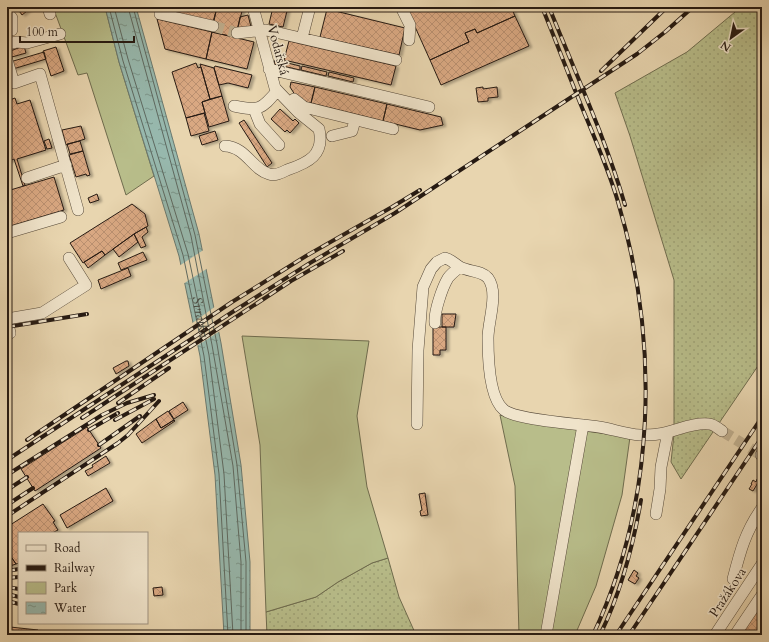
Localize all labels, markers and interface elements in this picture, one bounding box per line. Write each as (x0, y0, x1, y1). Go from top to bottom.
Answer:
scale bar (20, 18, 134, 44)
north arrow (711, 18, 751, 58)
street label: Vodařská (263, 23, 293, 77)
text: 100 m (26, 24, 59, 40)
text: N (717, 37, 734, 55)
water label: Svratka (187, 295, 214, 339)
legend (18, 532, 148, 624)
text: Road (54, 540, 81, 556)
text: Railway (54, 560, 96, 576)
street label: Pražákova (705, 564, 751, 621)
text: Park (54, 580, 78, 596)
text: Water (53, 600, 87, 616)

